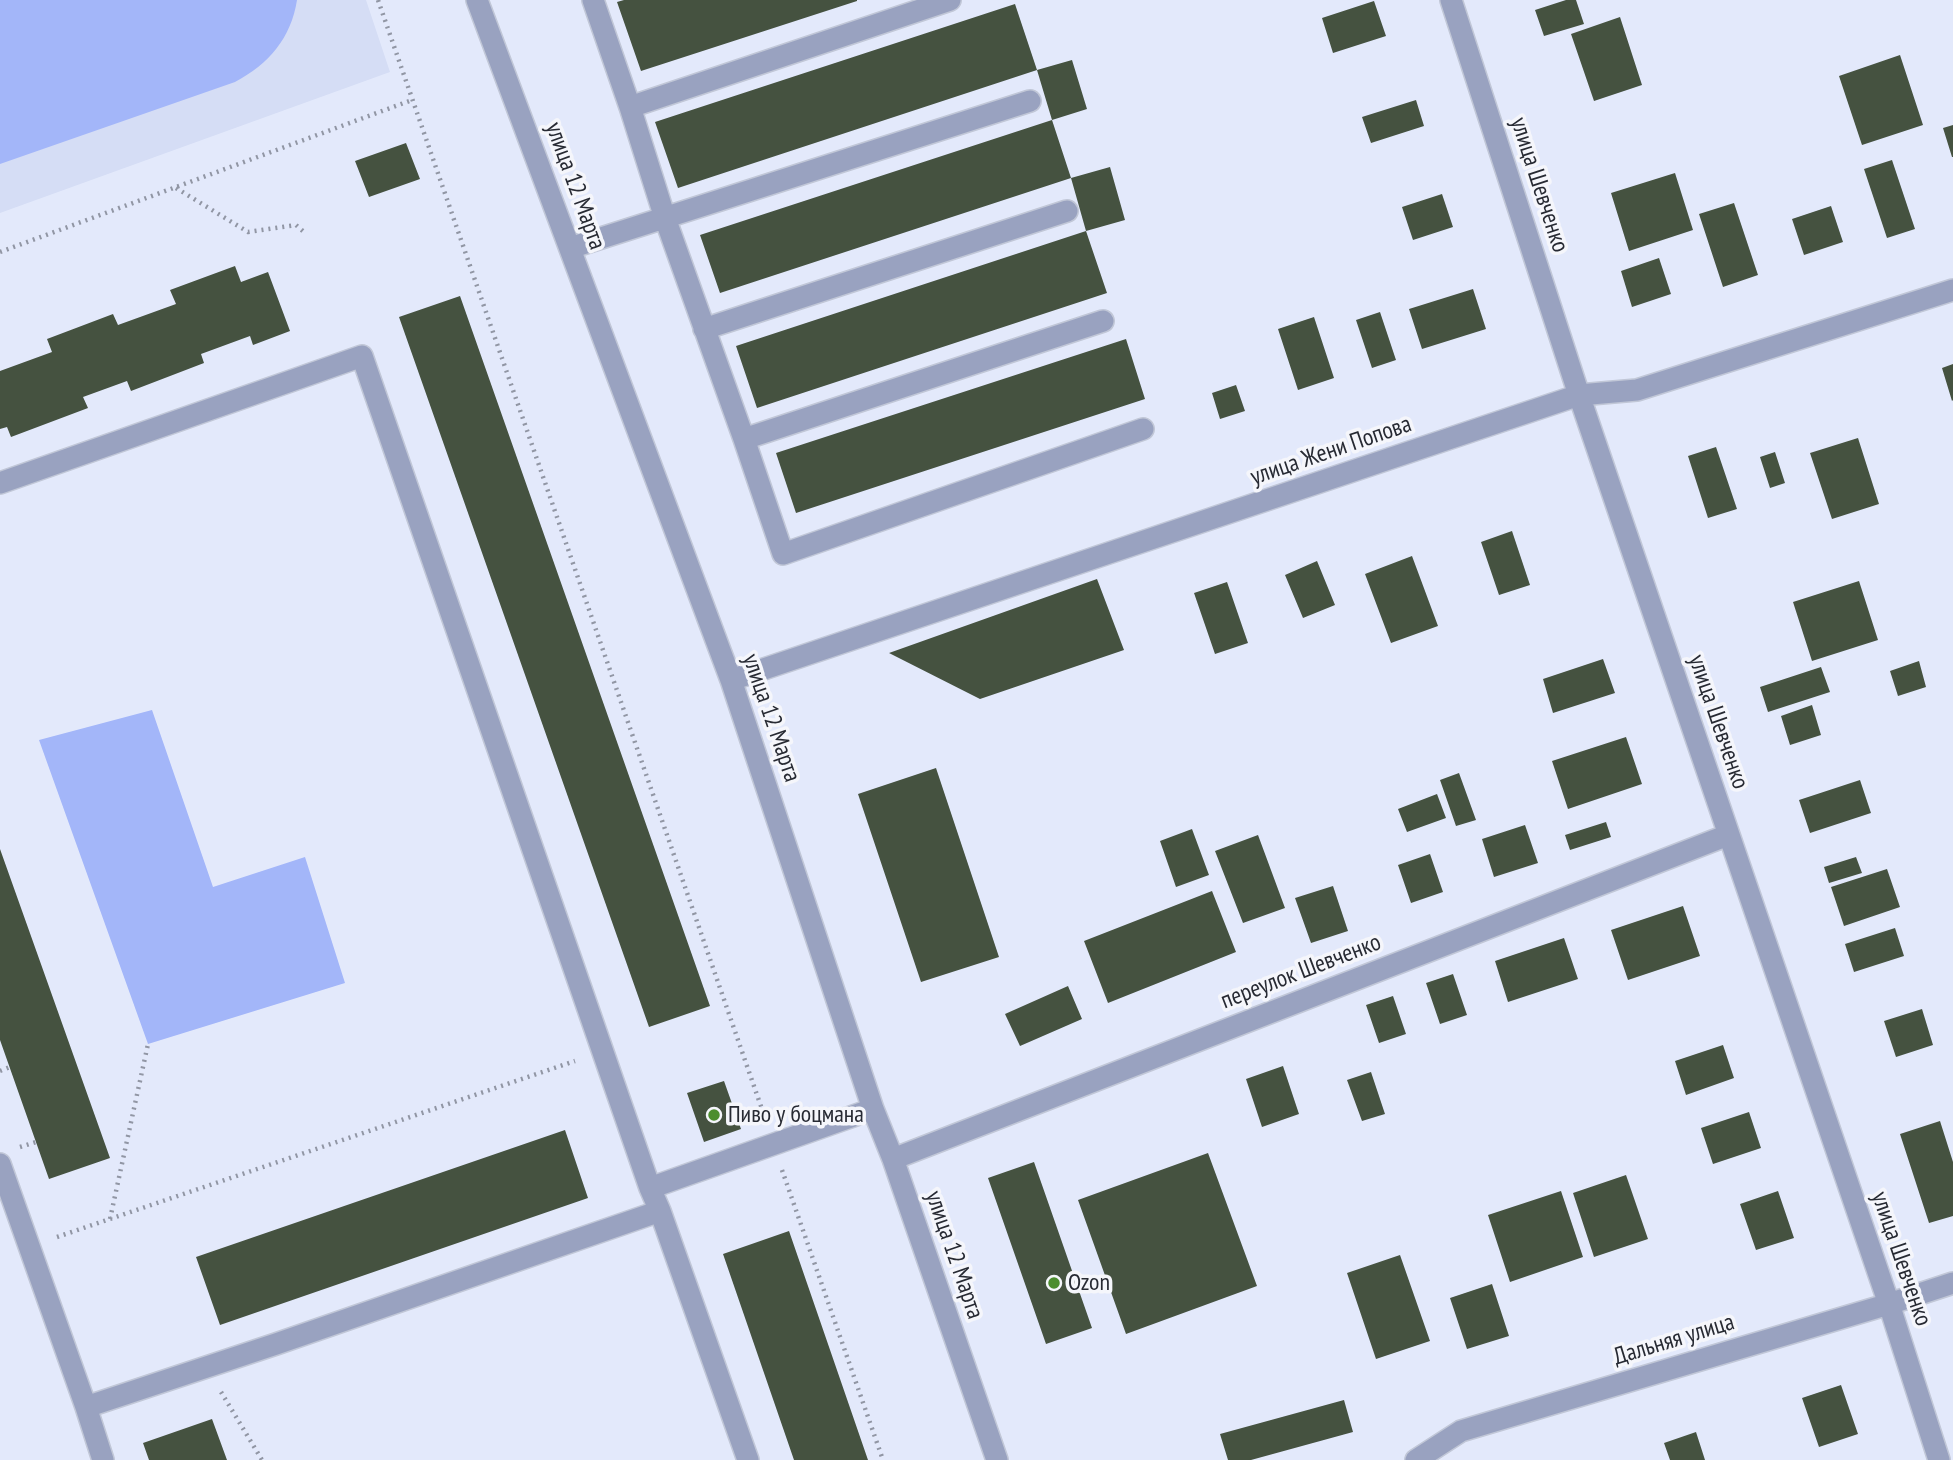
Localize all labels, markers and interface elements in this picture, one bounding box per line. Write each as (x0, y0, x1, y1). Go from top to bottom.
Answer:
street label: улица Шевченко (1504, 114, 1574, 256)
street label: улица 12 Марта (539, 118, 611, 254)
street label: улица Жени Попова (1247, 410, 1415, 492)
street label: улица 12 Марта (736, 650, 806, 786)
street label: улица Шевченко (1682, 651, 1754, 793)
street label: переулок Шевченко (1217, 928, 1385, 1016)
place label: Пиво у боцмана (728, 1101, 864, 1129)
marker: Пиво у боцмана (706, 1107, 722, 1123)
street label: улица 12 Марта (919, 1187, 989, 1323)
street label: улица Шевченко (1865, 1188, 1937, 1330)
place label: Ozon (1068, 1269, 1110, 1297)
marker: Ozon (1046, 1275, 1062, 1291)
street label: Дальняя улица (1610, 1308, 1738, 1372)

